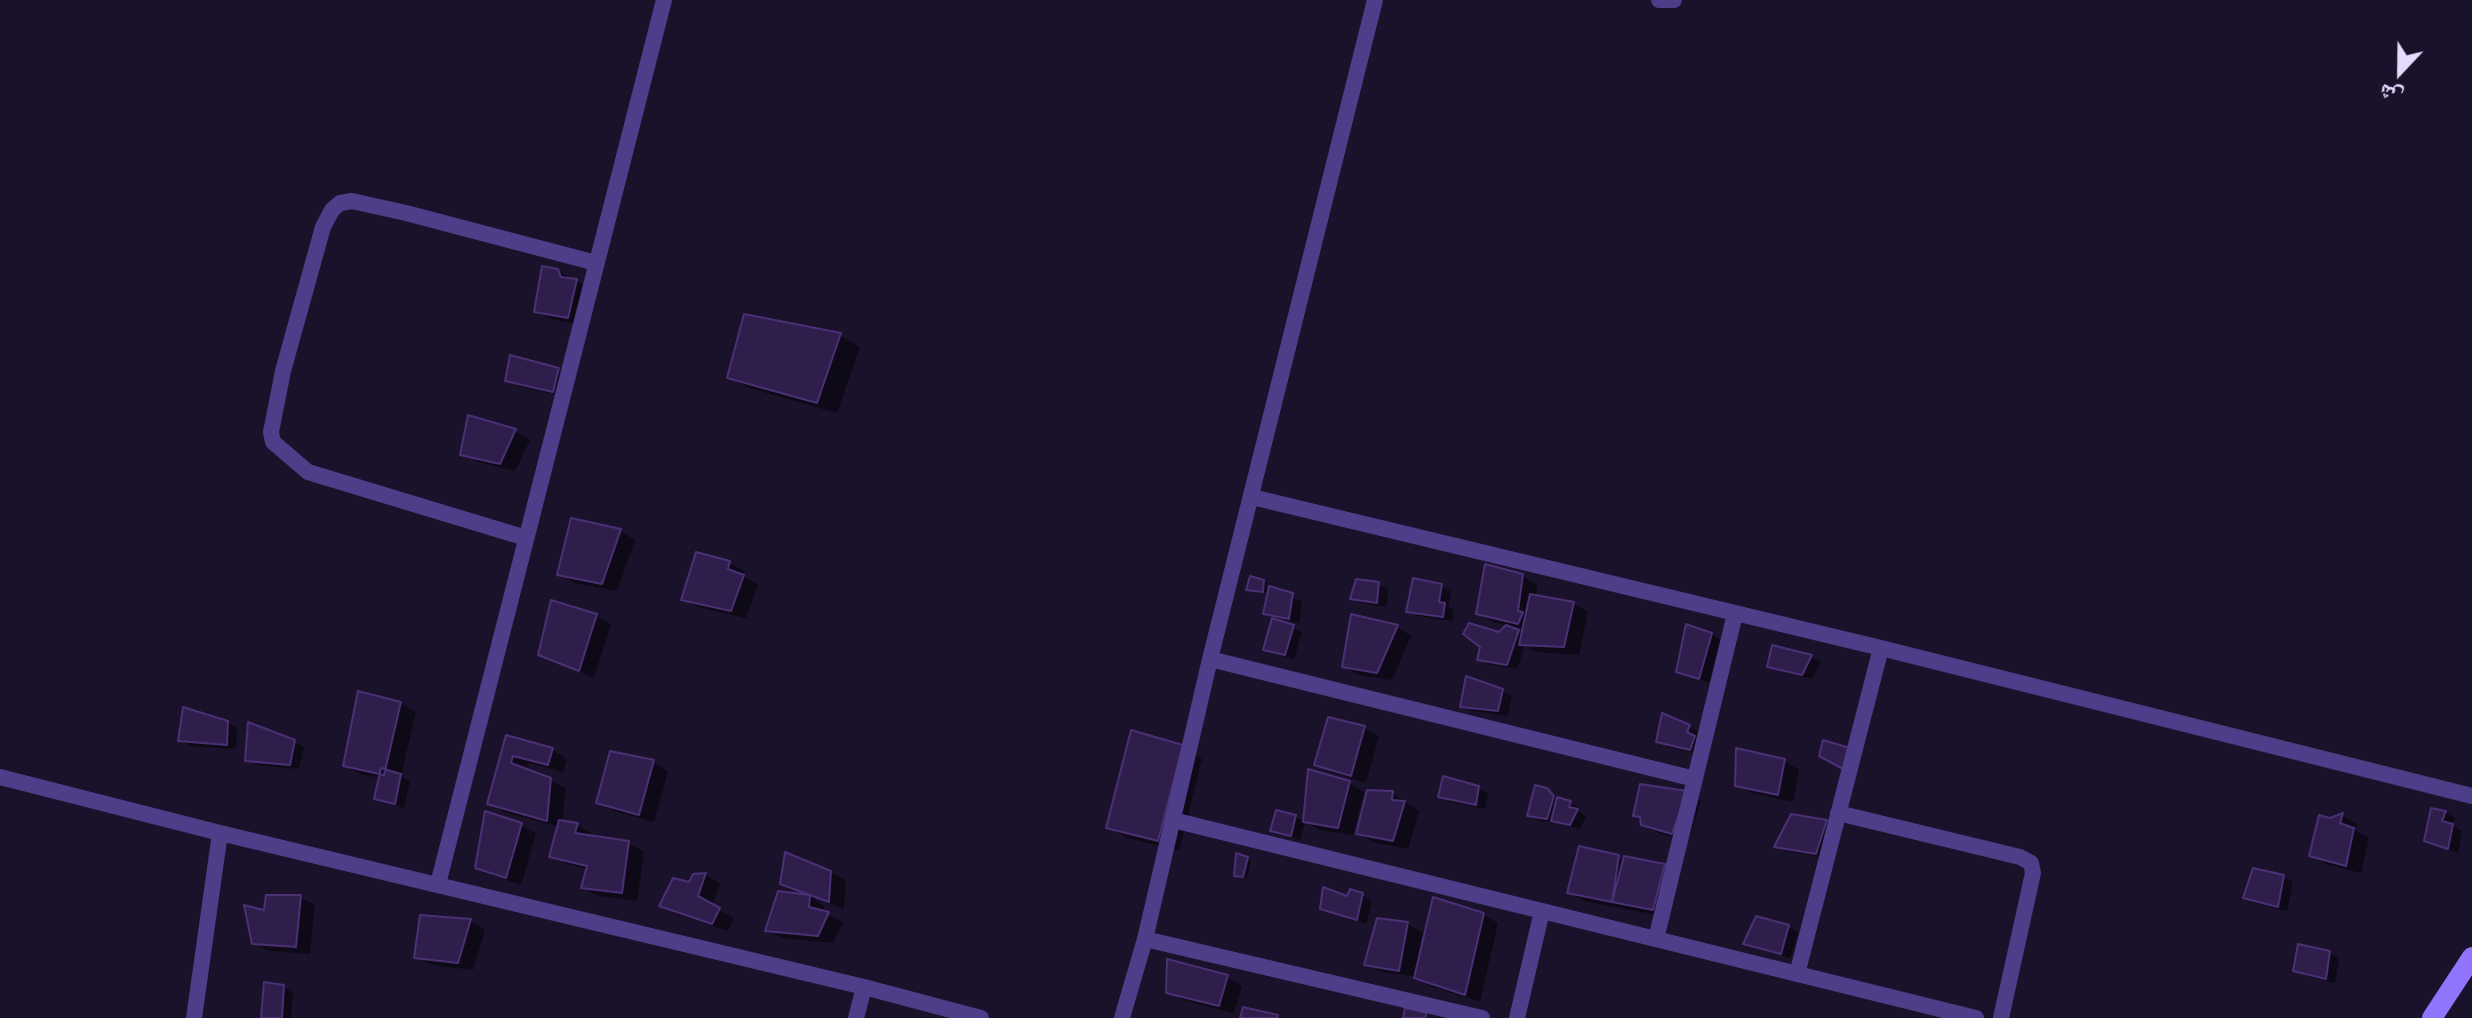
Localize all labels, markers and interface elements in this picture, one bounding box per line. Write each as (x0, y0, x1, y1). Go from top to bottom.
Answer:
north arrow (2360, 32, 2440, 112)
text: ش (2375, 79, 2406, 111)

